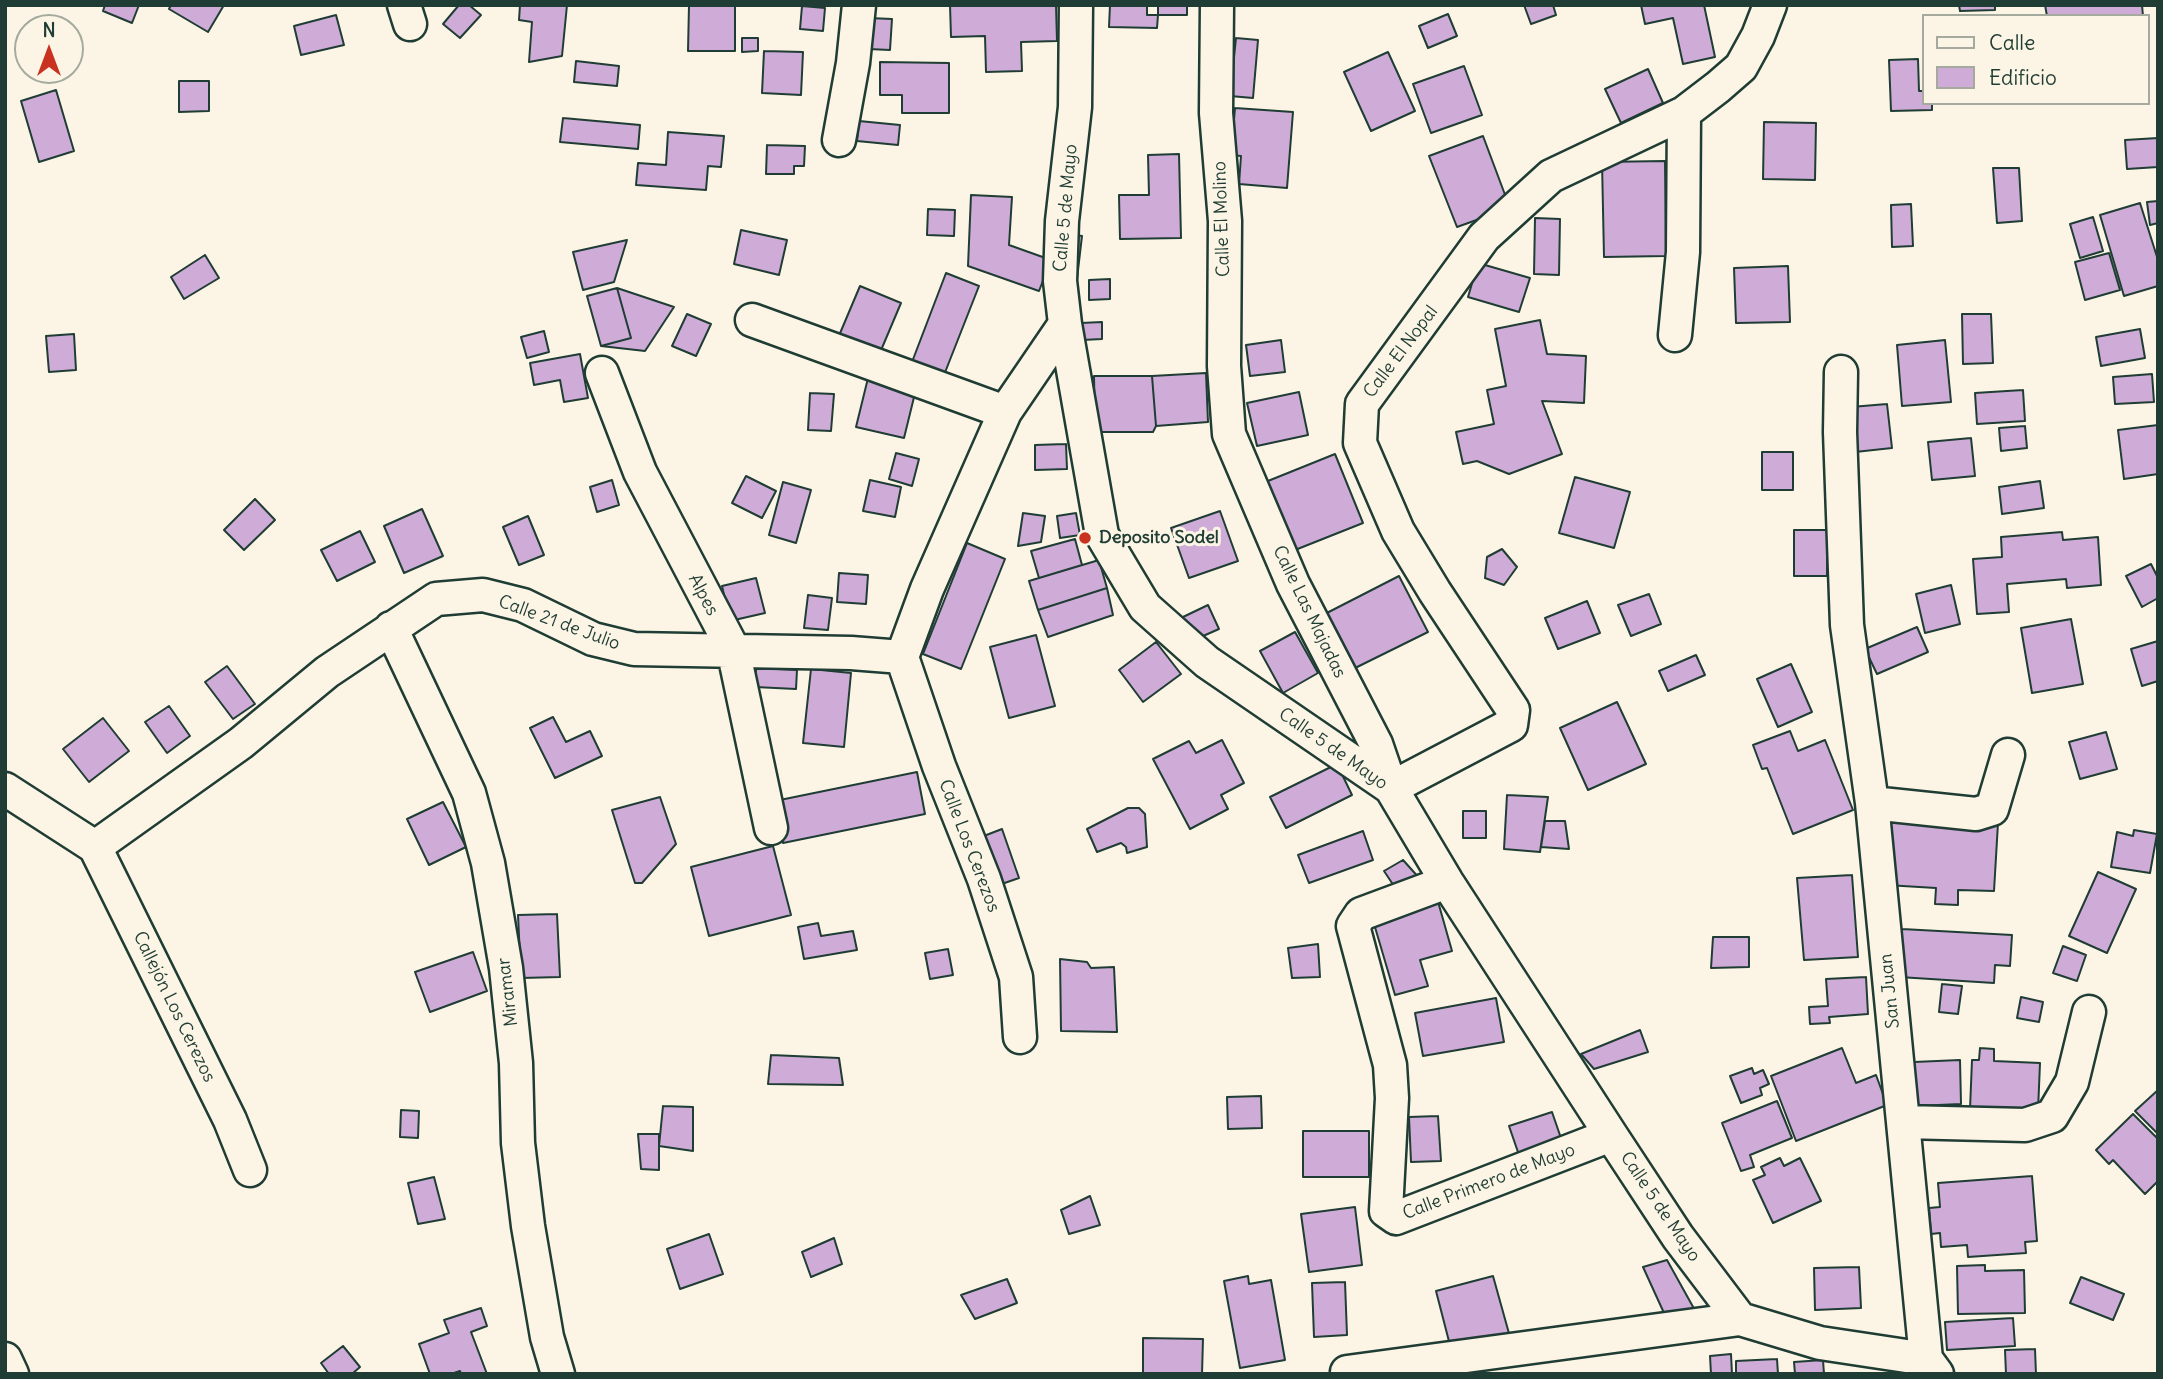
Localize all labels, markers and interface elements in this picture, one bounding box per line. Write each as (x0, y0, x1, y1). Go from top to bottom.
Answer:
north arrow (14, 14, 84, 84)
legend (1922, 14, 2149, 105)
text: N (42, 18, 56, 42)
text: Calle (1989, 29, 2035, 56)
text: Edificio (1989, 64, 2057, 91)
street label: Calle 5 de Mayo (1050, 143, 1082, 273)
street label: Calle El Molino (1209, 161, 1235, 277)
street label: Calle El Nopal (1359, 302, 1443, 402)
place label: Deposito Sodel (1099, 527, 1219, 549)
marker: Deposito Sodel (1077, 530, 1093, 546)
street label: Calle Las Majadas (1268, 542, 1350, 682)
street label: Alpes (683, 571, 723, 619)
street label: Calle 21 de Julio (495, 591, 623, 655)
street label: Calle 5 de Mayo (1274, 703, 1392, 795)
street label: Calle Los Cerezos (934, 777, 1004, 915)
street label: Callejón Los Cerezos (128, 928, 220, 1086)
street label: San Juan (1875, 952, 1905, 1030)
street label: Miramar (493, 956, 523, 1028)
street label: Calle Primero de Mayo (1400, 1139, 1578, 1225)
street label: Calle 5 de Mayo (1615, 1148, 1705, 1266)

